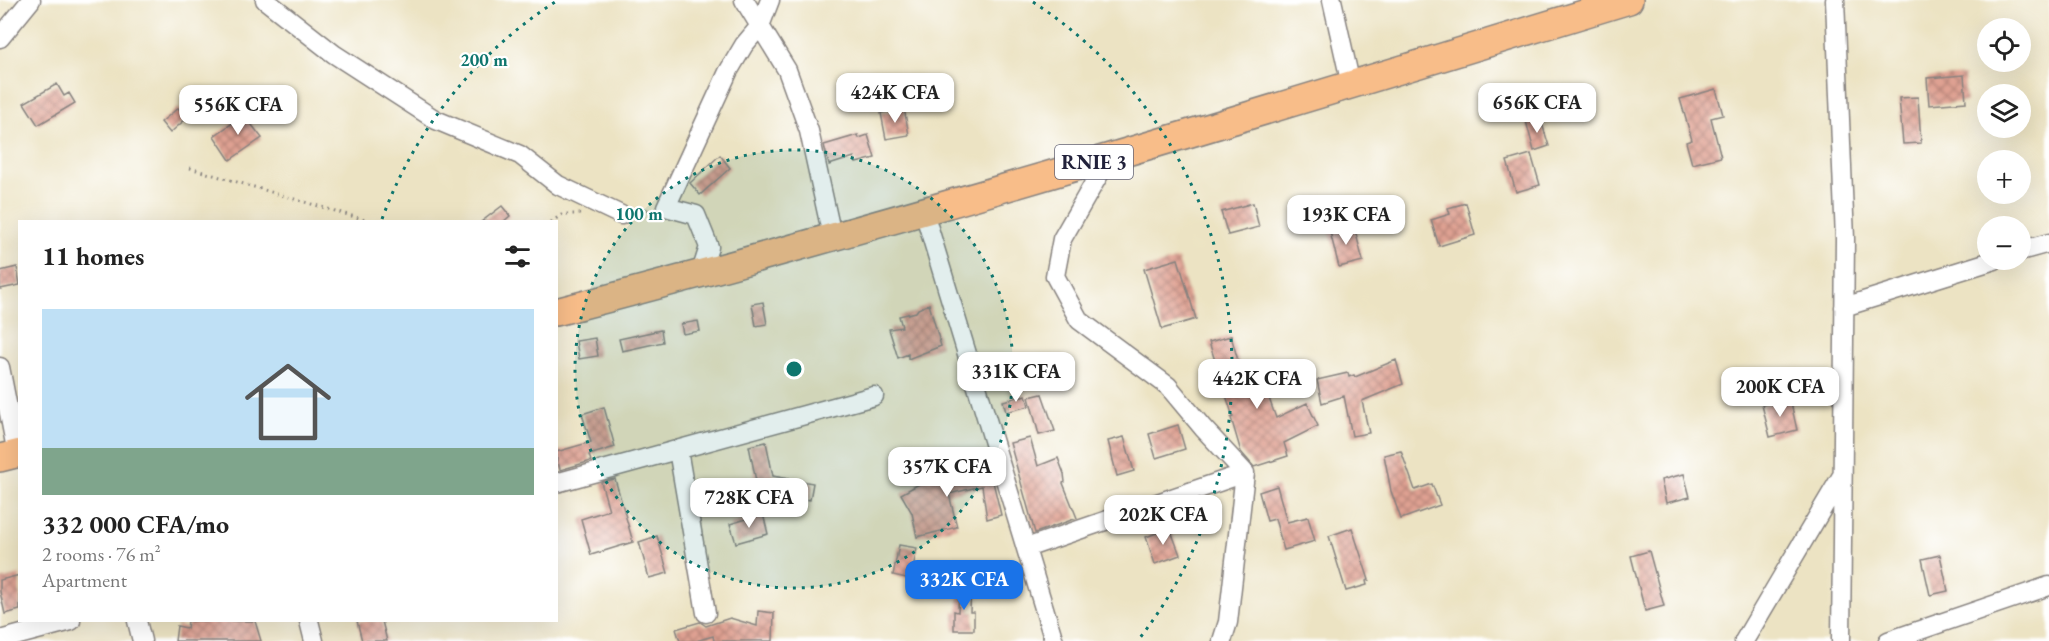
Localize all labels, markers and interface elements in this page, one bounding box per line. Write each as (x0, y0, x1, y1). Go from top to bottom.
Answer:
map controls (1977, 18, 2031, 270)
button: locate (1977, 18, 2031, 72)
text: 200 m (460, 48, 508, 71)
pin: 424K CFA (833, 73, 957, 124)
text: 424K CFA (850, 79, 940, 105)
pin: 656K CFA (1475, 83, 1599, 134)
button: layers (1977, 84, 2031, 138)
pin: 556K CFA (176, 85, 300, 136)
text: 656K CFA (1492, 89, 1582, 115)
text: 556K CFA (193, 91, 283, 117)
road number: RNIE 3 (1055, 145, 1133, 179)
button: + (1977, 150, 2031, 204)
pin: 193K CFA (1284, 195, 1408, 246)
text: 193K CFA (1301, 201, 1391, 227)
text: 100 m (615, 202, 663, 225)
button: − (1977, 216, 2031, 270)
text: 11 homes (42, 239, 144, 273)
icon: filters (501, 240, 534, 273)
icon: home (234, 348, 342, 456)
pin: 331K CFA (954, 352, 1078, 403)
text: 331K CFA (971, 358, 1061, 384)
centre of rings (784, 359, 804, 379)
pin: 442K CFA (1195, 359, 1319, 410)
text: 442K CFA (1212, 365, 1302, 391)
pin: 200K CFA (1718, 367, 1842, 418)
text: 200K CFA (1735, 373, 1825, 399)
pin: 357K CFA (885, 447, 1009, 498)
text: 357K CFA (902, 453, 992, 479)
pin: 728K CFA (687, 478, 811, 529)
text: 728K CFA (704, 484, 794, 510)
pin: 202K CFA (1101, 495, 1225, 546)
text: 202K CFA (1118, 501, 1208, 527)
text: 332 000 CFA/mo (42, 507, 229, 541)
text: 2 rooms · 76 m² (42, 541, 161, 567)
pin: 332K CFA (902, 560, 1026, 611)
text: 332K CFA (919, 566, 1009, 592)
text: Apartment (42, 567, 127, 593)

